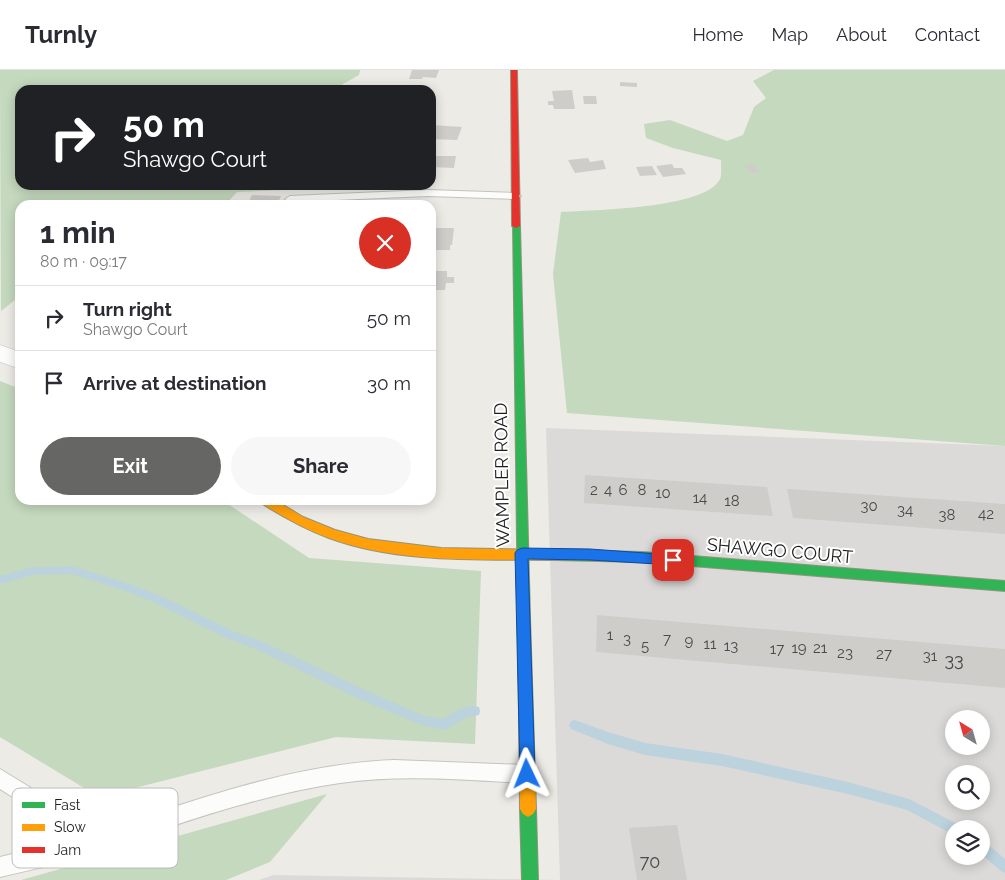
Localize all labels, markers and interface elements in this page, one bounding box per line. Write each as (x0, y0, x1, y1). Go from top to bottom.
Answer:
text: Turnly (25, 20, 97, 49)
text: Home (692, 24, 743, 45)
text: Map (771, 24, 808, 45)
text: About (836, 24, 887, 45)
text: Contact (915, 24, 980, 45)
text: 50 m (123, 104, 205, 145)
icon: right (40, 105, 105, 170)
text: Shawgo Court (123, 146, 267, 172)
text: 1 min (40, 215, 116, 250)
button: close (359, 217, 411, 269)
text: 80 m · 09:17 (40, 252, 127, 271)
text: Turn right (83, 298, 172, 320)
icon: right (40, 304, 68, 332)
text: 50 m (367, 307, 411, 329)
text: Shawgo Court (83, 320, 188, 339)
icon: arrive (40, 369, 68, 397)
text: Arrive at destination (83, 372, 267, 394)
text: 30 m (367, 372, 411, 394)
street label: WAMPLER ROAD (490, 402, 513, 547)
button: Exit (40, 437, 221, 495)
button: Share (231, 437, 411, 495)
house number: 2 (590, 481, 598, 499)
house number: 4 (604, 481, 612, 499)
house number: 6 (618, 481, 628, 499)
house number: 8 (638, 481, 647, 499)
house number: 10 (655, 484, 671, 502)
house number: 14 (693, 489, 707, 507)
house number: 18 (724, 492, 740, 510)
house number: 30 (860, 497, 878, 515)
house number: 34 (897, 501, 913, 519)
house number: 42 (978, 505, 994, 523)
house number: 38 (939, 506, 956, 524)
street label: SHAWGO COURT (706, 534, 854, 567)
pin (652, 539, 694, 581)
icon: arrive (659, 546, 687, 574)
house number: 1 (607, 626, 614, 644)
house number: 3 (623, 630, 631, 648)
house number: 7 (663, 630, 671, 648)
house number: 9 (685, 632, 694, 650)
house number: 11 (704, 635, 717, 653)
house number: 5 (641, 637, 649, 655)
house number: 13 (724, 637, 738, 655)
house number: 19 (791, 639, 807, 657)
house number: 21 (813, 639, 828, 657)
house number: 17 (770, 640, 784, 658)
house number: 23 (837, 644, 853, 662)
house number: 27 (876, 645, 892, 663)
house number: 31 (923, 647, 938, 665)
house number: 33 (944, 649, 964, 670)
north arrow (945, 710, 990, 755)
map controls (945, 710, 990, 865)
position arrow (500, 747, 552, 799)
button: search (945, 765, 990, 810)
legend (12, 788, 178, 868)
text: Fast (54, 797, 81, 813)
text: Slow (54, 819, 86, 835)
button: layers (945, 820, 990, 865)
text: Jam (54, 842, 81, 858)
house number: 70 (640, 851, 660, 872)

